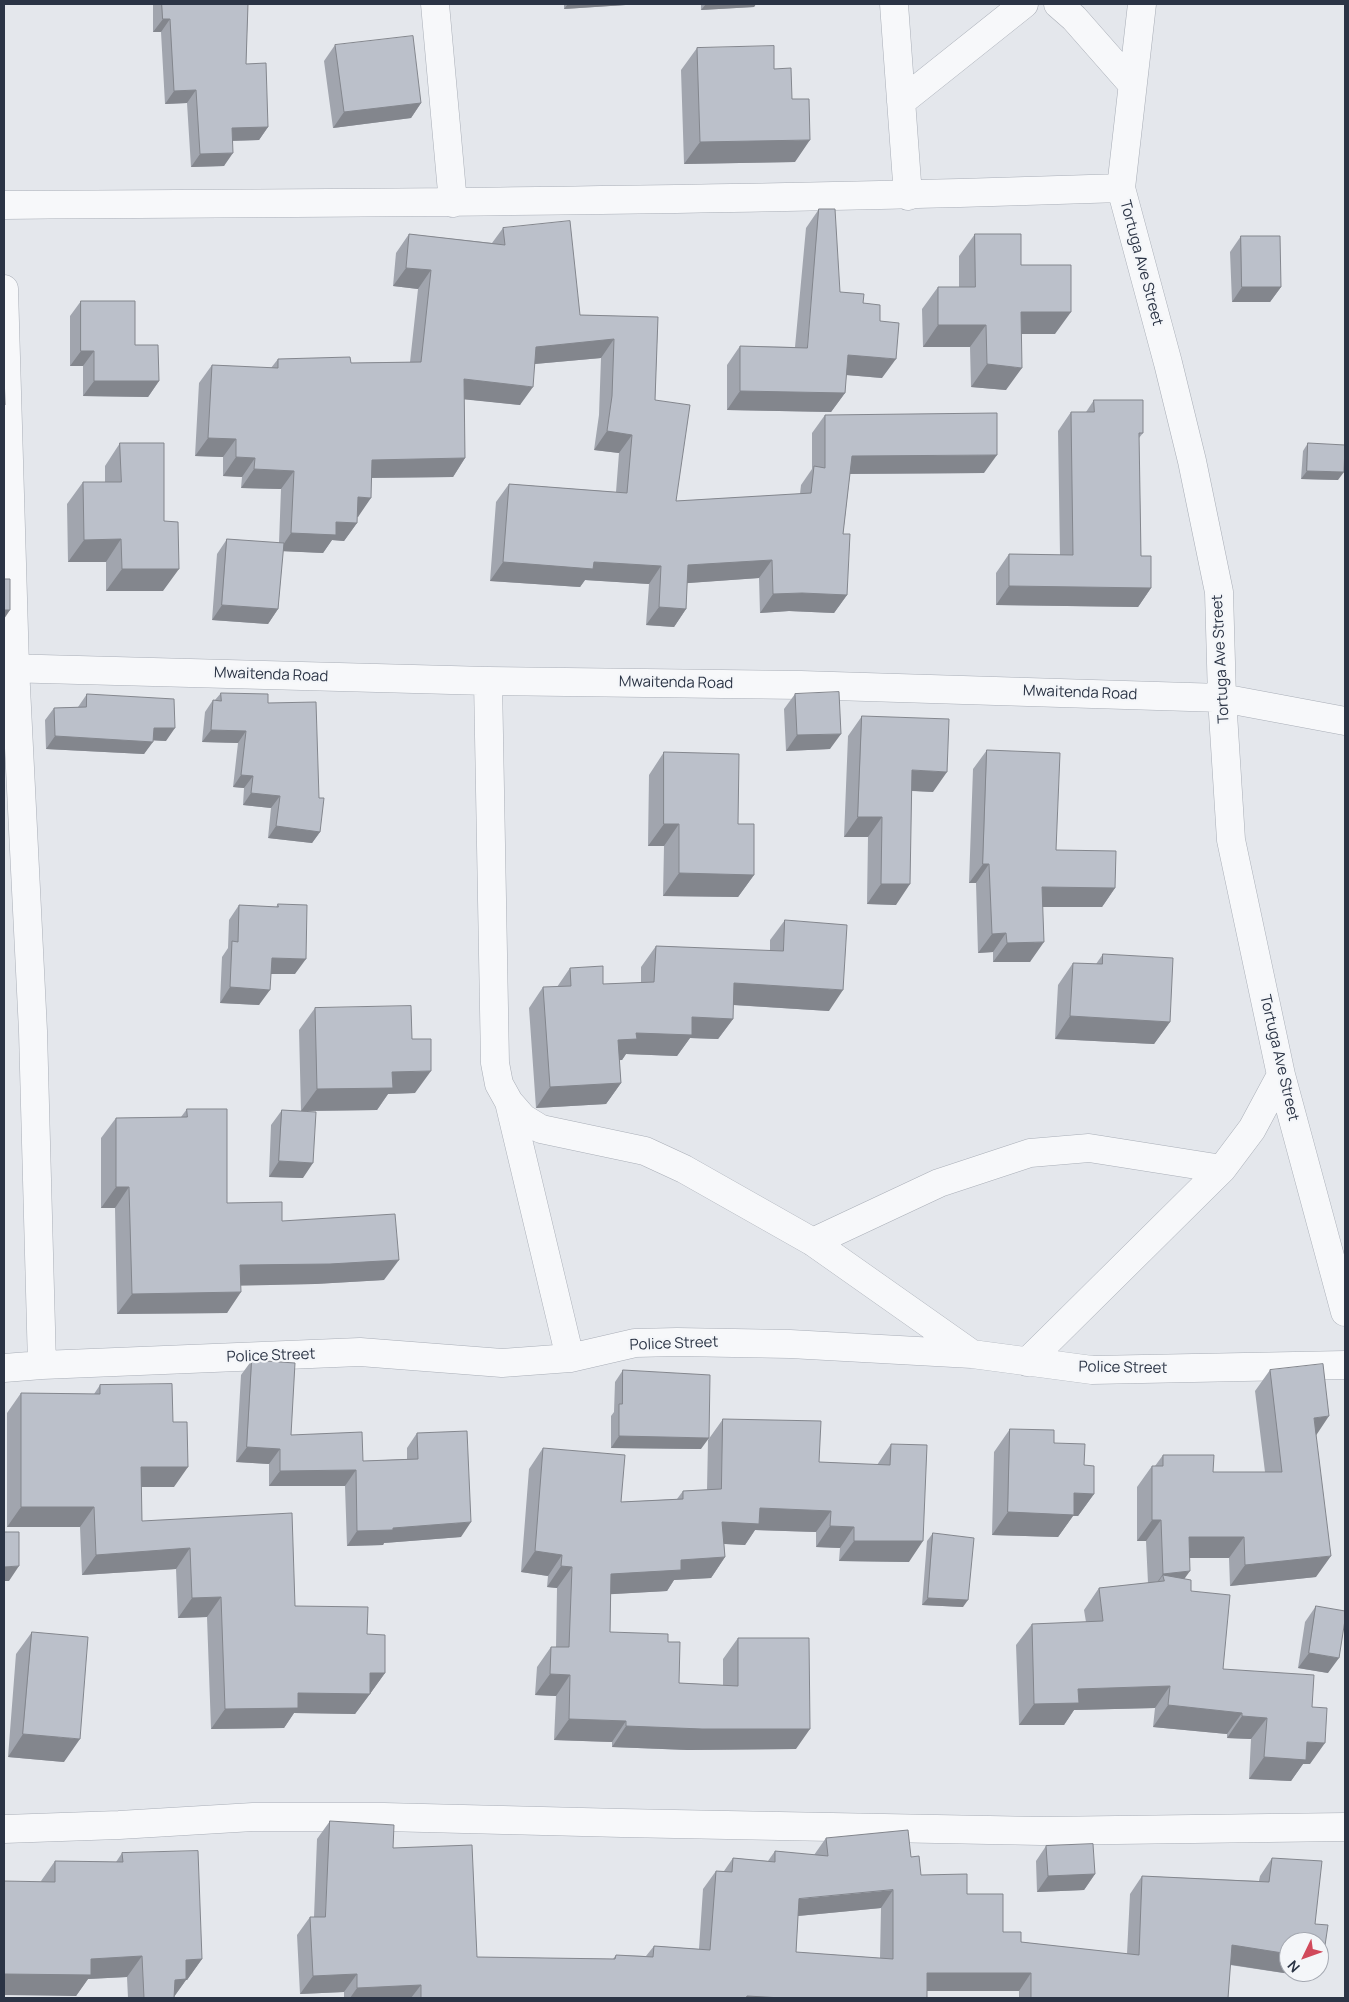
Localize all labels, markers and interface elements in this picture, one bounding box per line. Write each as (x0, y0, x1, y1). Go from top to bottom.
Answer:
street label: Tortuga Ave Street (1116, 198, 1166, 328)
street label: Tortuga Ave Street (1209, 594, 1233, 724)
street label: Mwaitenda Road (214, 664, 328, 686)
street label: Mwaitenda Road (619, 673, 733, 693)
street label: Mwaitenda Road (1023, 682, 1137, 704)
street label: Tortuga Ave Street (1256, 993, 1302, 1123)
street label: Police Street (629, 1333, 719, 1355)
street label: Police Street (226, 1345, 316, 1367)
street label: Police Street (1078, 1358, 1168, 1378)
north arrow (1279, 1932, 1329, 1982)
text: N (1283, 1957, 1304, 1977)

